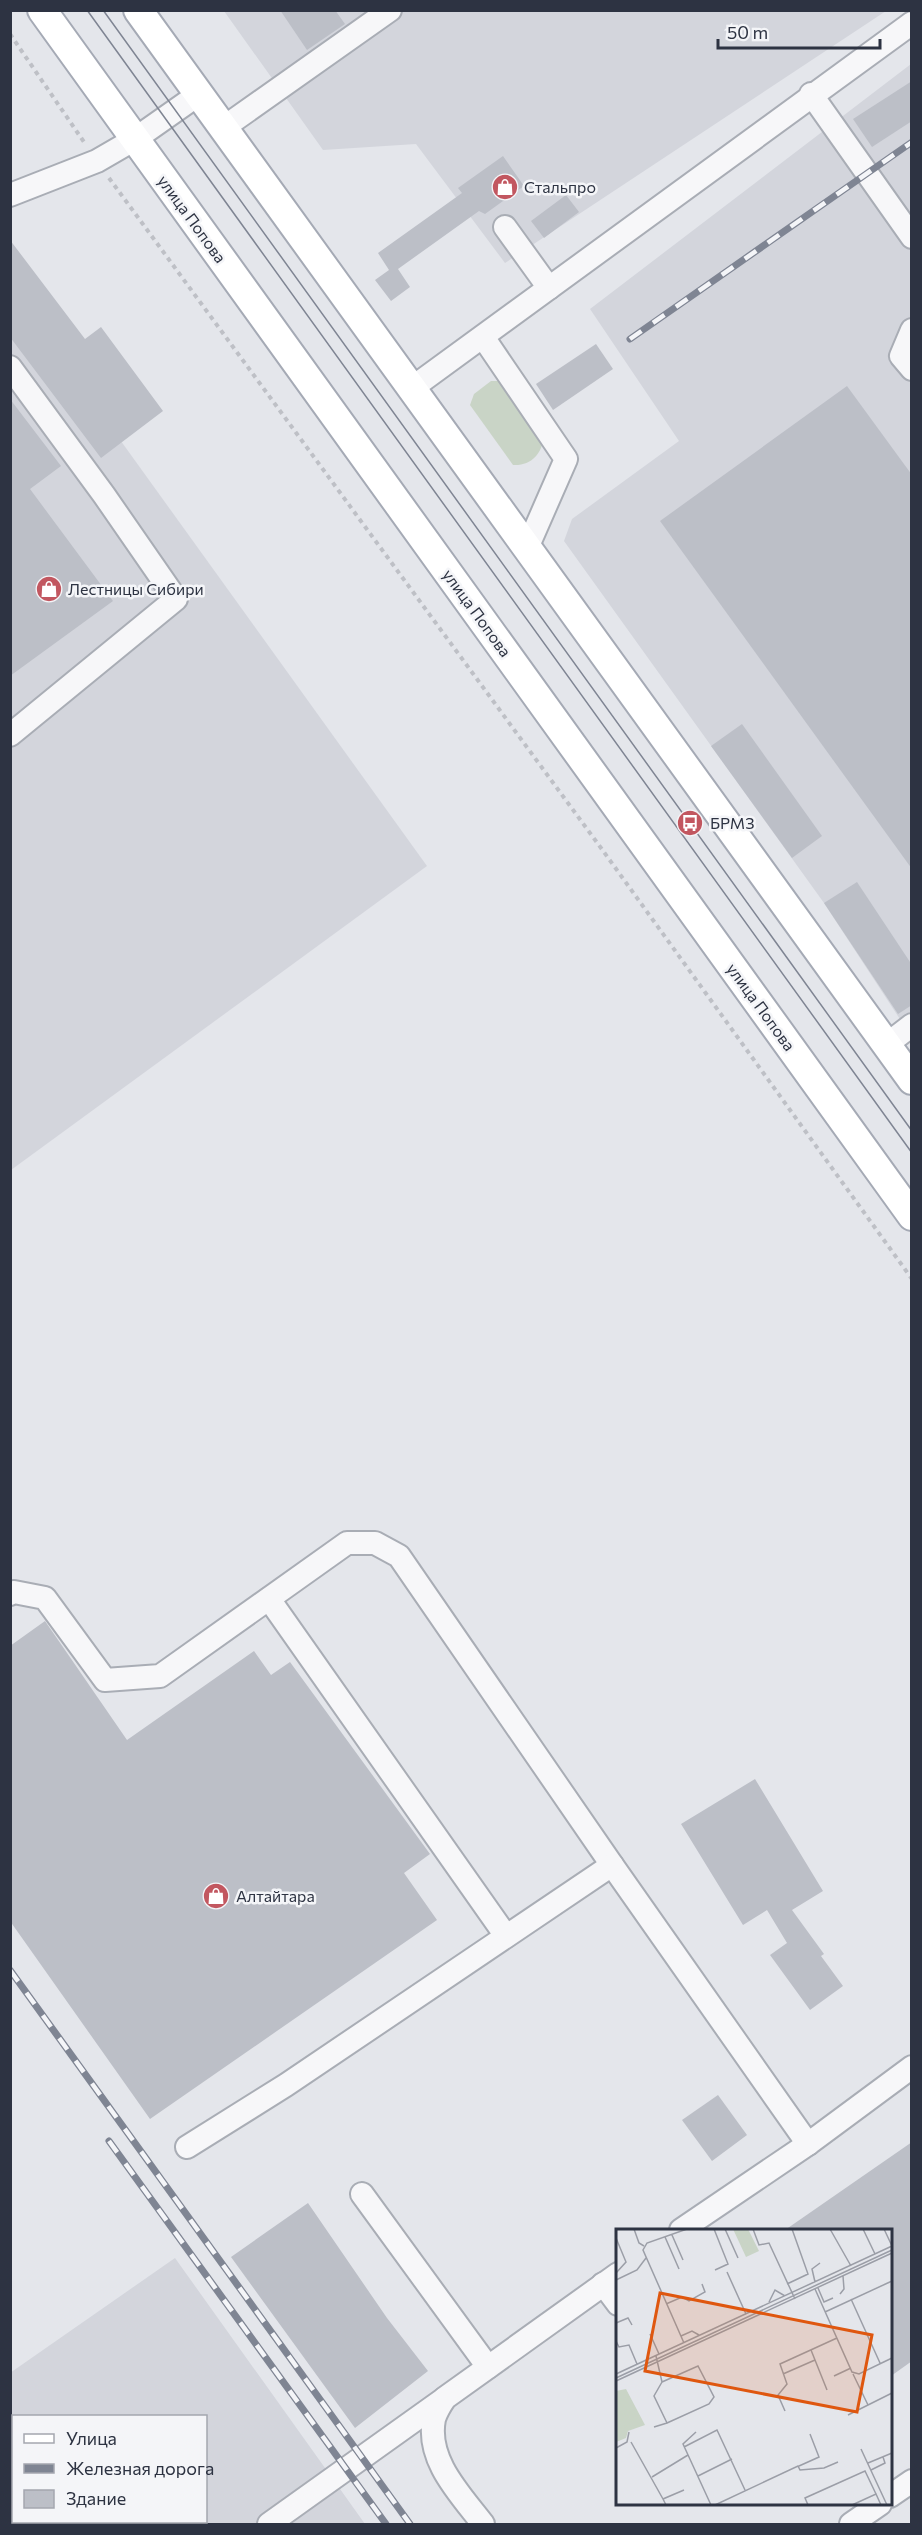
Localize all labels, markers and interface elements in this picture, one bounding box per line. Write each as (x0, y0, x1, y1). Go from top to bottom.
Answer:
scale bar (718, 12, 880, 50)
text: 50 m (727, 21, 768, 43)
street label: улица Попова (154, 171, 231, 266)
shop icon: Стальпро (490, 172, 520, 202)
place label: Стальпро (524, 177, 596, 196)
street label: улица Попова (439, 565, 516, 660)
shop icon: Лестницы Сибири (34, 574, 64, 604)
place label: Лестницы Сибири (68, 579, 204, 598)
bus stop icon: БРМЗ (675, 808, 705, 838)
place label: БРМЗ (710, 813, 754, 832)
street label: улица Попова (723, 959, 800, 1054)
shop icon: Алтайтара (201, 1881, 231, 1911)
place label: Алтайтара (236, 1886, 315, 1905)
inset map (616, 2229, 892, 2505)
legend (12, 2415, 207, 2523)
text: Улица (66, 2427, 117, 2449)
text: Железная дорога (66, 2457, 214, 2479)
text: Здание (66, 2487, 126, 2509)

